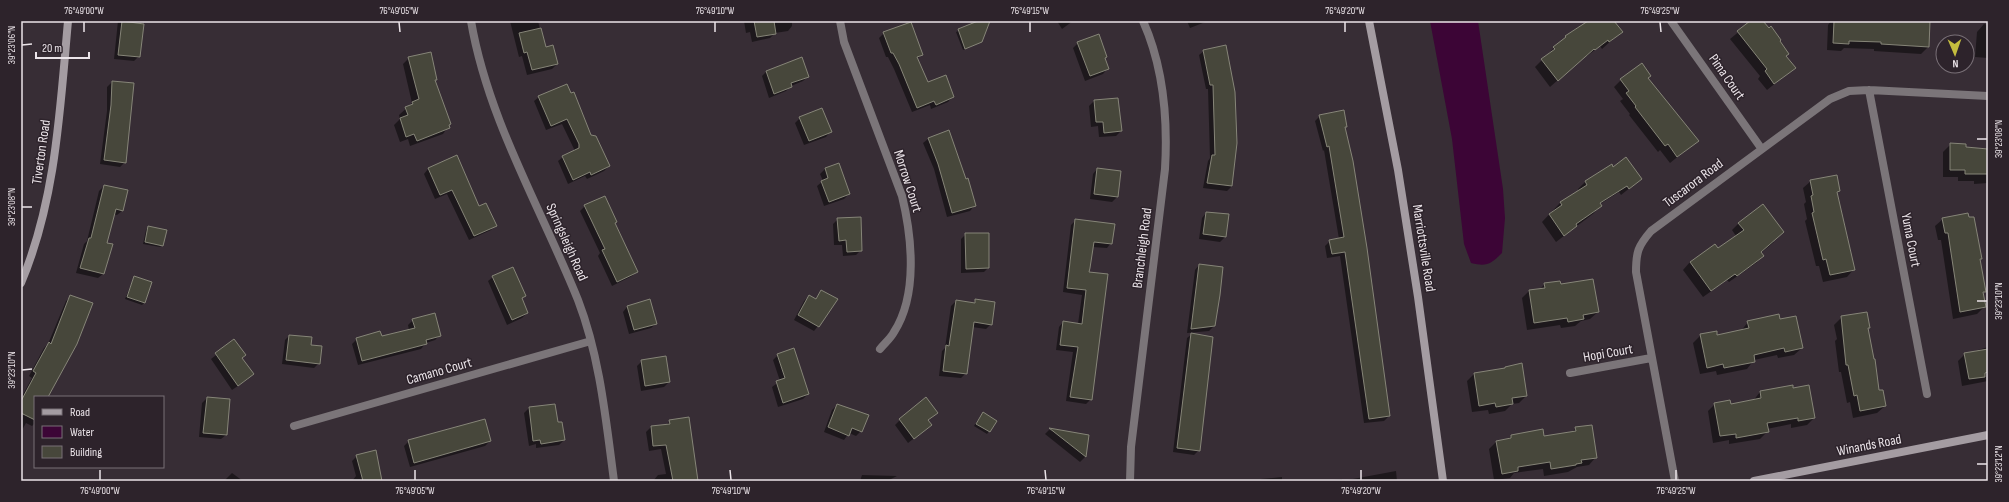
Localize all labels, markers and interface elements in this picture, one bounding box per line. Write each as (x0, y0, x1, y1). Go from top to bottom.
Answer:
text: 76°49'00"W (64, 5, 104, 17)
text: 76°49'05"W (379, 5, 419, 17)
text: 76°49'10"W (696, 5, 735, 17)
text: 76°49'15"W (1011, 5, 1050, 17)
text: 76°49'20"W (1325, 5, 1365, 17)
text: 76°49'25"W (1641, 5, 1680, 17)
text: 39°23'06"N (6, 26, 18, 64)
scale bar (36, 34, 89, 60)
north arrow (1935, 34, 1975, 74)
text: 20 m (42, 41, 62, 56)
street label: Pima Court (1705, 51, 1749, 103)
text: N (1952, 57, 1958, 70)
street label: Tiverton Road (28, 119, 54, 185)
text: 39°23'08"N (1993, 120, 2005, 158)
street label: Morrow Court (890, 148, 926, 214)
street label: Tuscarora Road (1660, 155, 1726, 211)
text: 39°23'08"N (6, 188, 18, 226)
street label: Springsleigh Road (542, 201, 592, 284)
street label: Marriottsville Road (1409, 203, 1439, 293)
street label: Branchleigh Road (1129, 207, 1155, 289)
street label: Yuma Court (1897, 212, 1925, 268)
text: 39°23'10"N (1993, 282, 2005, 320)
street label: Hopi Court (1582, 340, 1634, 366)
text: 39°23'10"N (6, 351, 18, 389)
street label: Camano Court (404, 354, 474, 388)
legend (34, 396, 164, 468)
text: Road (70, 405, 90, 420)
text: Water (70, 425, 94, 440)
street label: Winands Road (1835, 430, 1903, 460)
text: Building (70, 445, 102, 460)
text: 39°23'12"N (1993, 445, 2005, 483)
text: 76°49'00"W (80, 485, 120, 497)
text: 76°49'05"W (395, 485, 435, 497)
text: 76°49'10"W (712, 485, 751, 497)
text: 76°49'15"W (1027, 485, 1066, 497)
text: 76°49'20"W (1341, 485, 1381, 497)
text: 76°49'25"W (1657, 485, 1696, 497)

